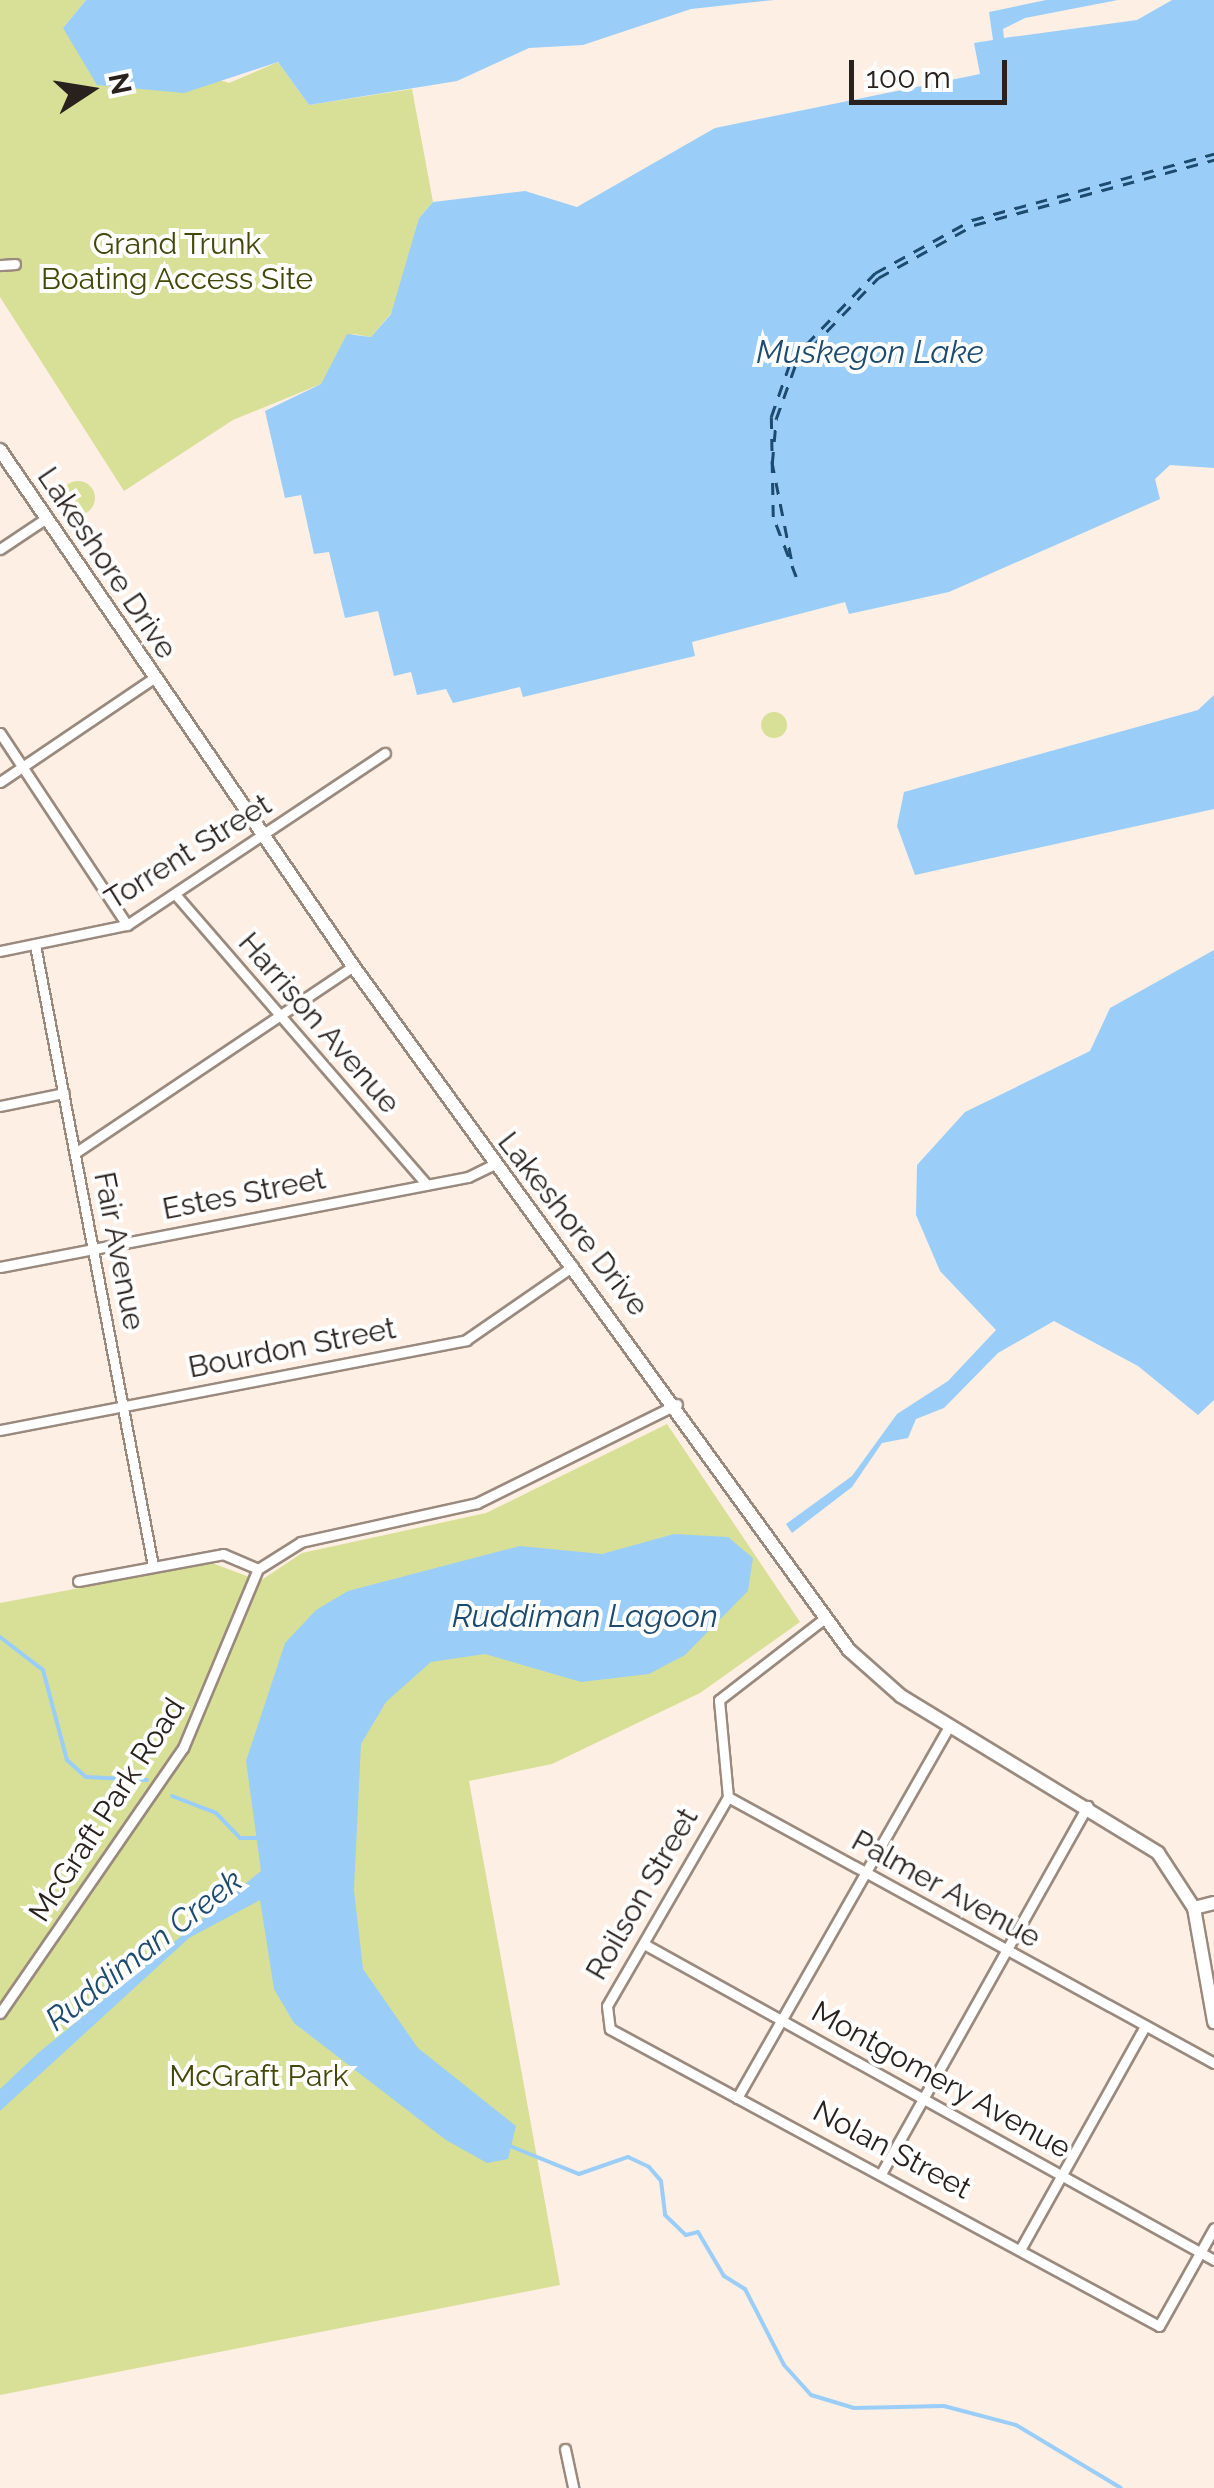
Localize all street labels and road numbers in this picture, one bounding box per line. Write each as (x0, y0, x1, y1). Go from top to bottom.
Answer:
street label: Lakeshore Drive (30, 460, 184, 666)
street label: Torrent Street (98, 787, 278, 917)
street label: Harrison Avenue (230, 925, 408, 1121)
street label: Lakeshore Drive (490, 1125, 656, 1323)
street label: Estes Street (159, 1161, 329, 1227)
street label: Fair Avenue (86, 1168, 152, 1334)
street label: Bourdon Street (185, 1310, 399, 1386)
street label: McGraft Park Road (21, 1692, 193, 1928)
street label: Roilson Street (578, 1802, 706, 1986)
street label: Palmer Avenue (845, 1822, 1047, 1956)
street label: Montgomery Avenue (804, 1993, 1078, 2167)
street label: Nolan Street (807, 2093, 977, 2207)

